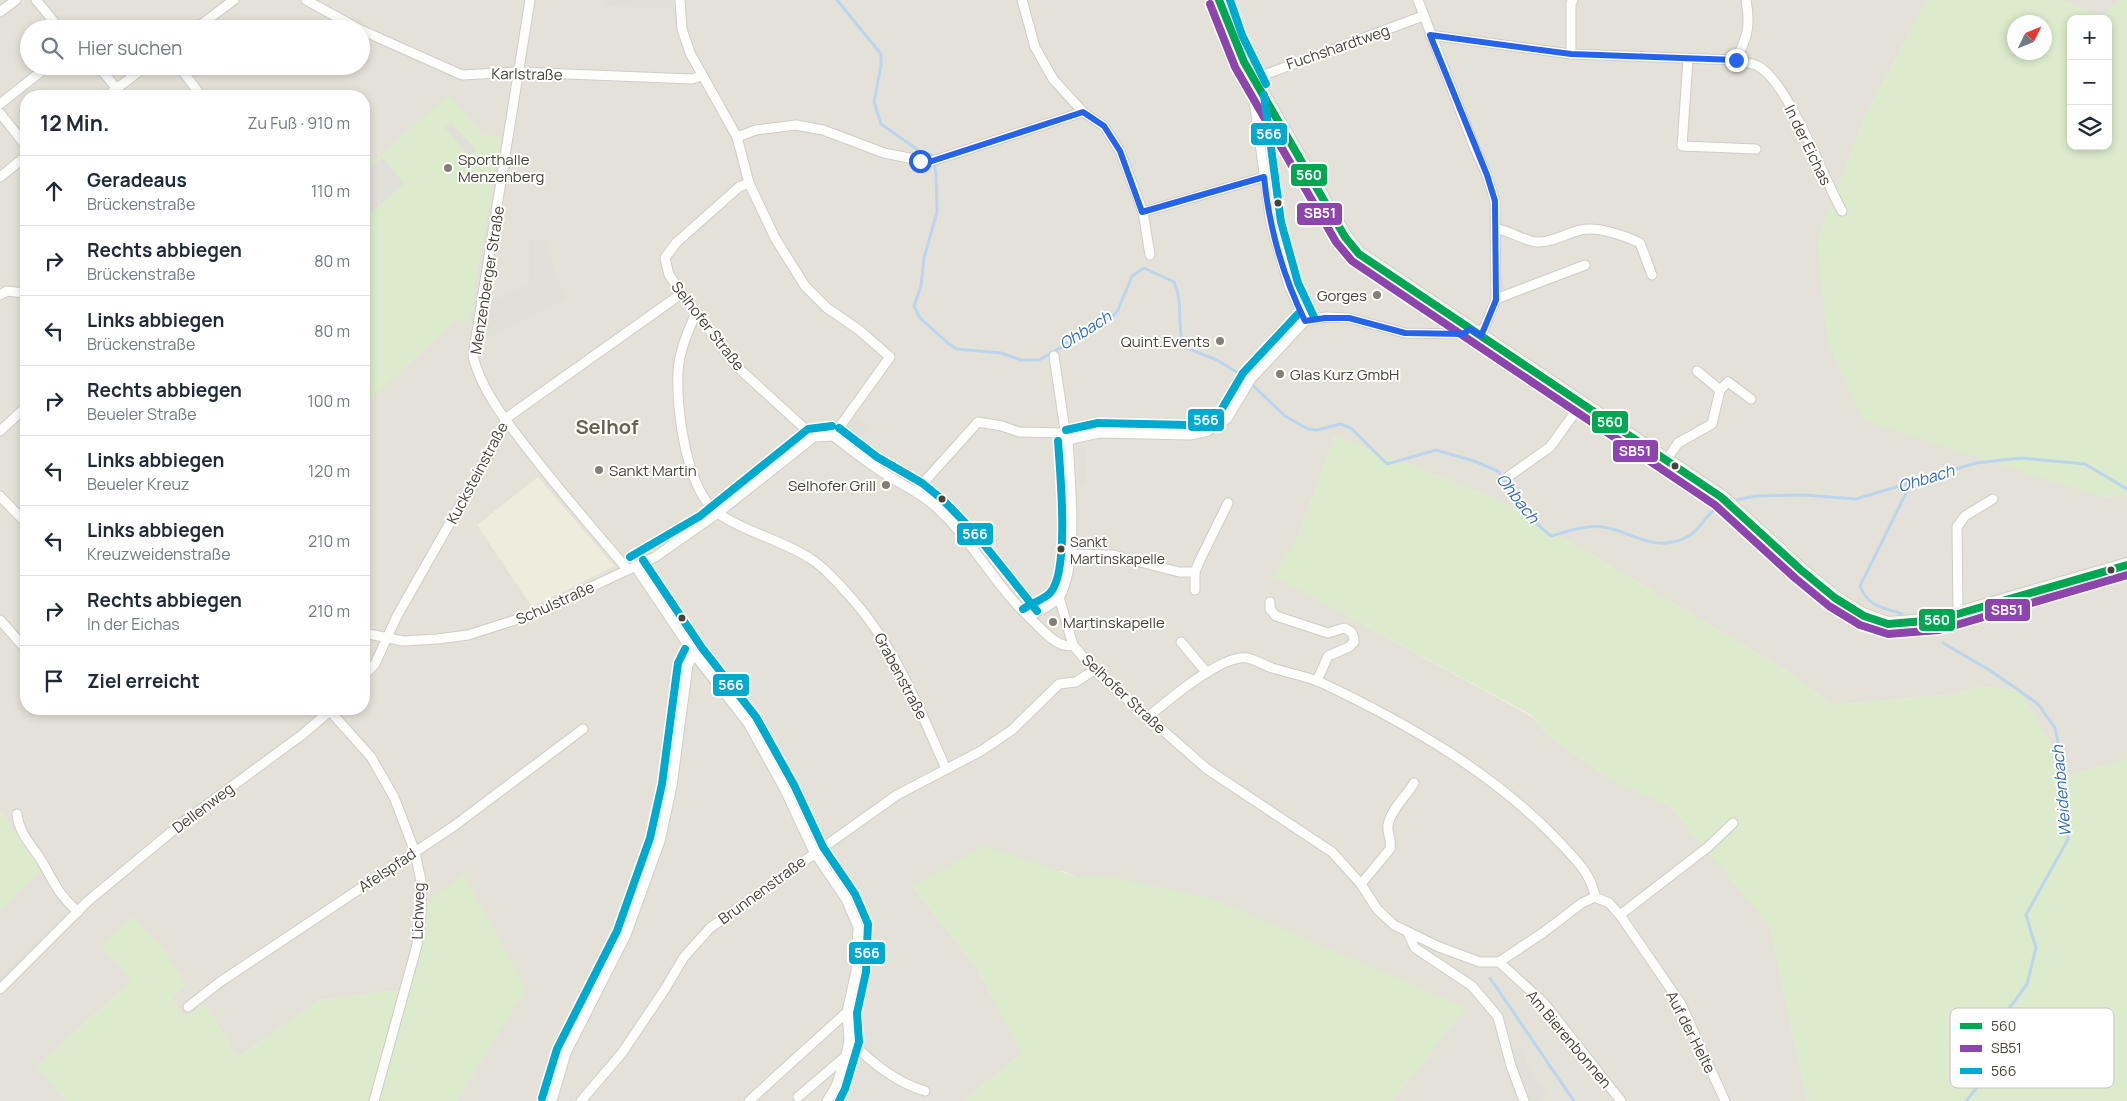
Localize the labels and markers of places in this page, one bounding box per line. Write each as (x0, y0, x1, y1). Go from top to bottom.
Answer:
place label: Sporthalle Menzenberg (458, 149, 545, 187)
marker: Sporthalle Menzenberg (442, 162, 454, 174)
unlabelled marker (1273, 198, 1283, 208)
place label: Gorges (1317, 285, 1367, 306)
marker: Gorges (1371, 289, 1383, 301)
place label: Quint.Events (1121, 331, 1210, 352)
marker: Quint.Events (1214, 335, 1226, 347)
place label: Glas Kurz GmbH (1290, 364, 1399, 385)
marker: Glas Kurz GmbH (1274, 368, 1286, 380)
place label: Sankt Martin (609, 460, 697, 481)
unlabelled marker (1670, 461, 1680, 471)
marker: Sankt Martin (593, 464, 605, 476)
place label: Selhofer Grill (788, 475, 876, 496)
marker: Selhofer Grill (880, 479, 892, 491)
unlabelled marker (937, 494, 947, 504)
place label: Sankt Martinskapelle (1070, 532, 1165, 568)
marker: Sankt Martinskapelle (1056, 544, 1066, 554)
unlabelled marker (2106, 565, 2116, 575)
place label: Martinskapelle (1063, 612, 1165, 633)
unlabelled marker (677, 613, 687, 623)
marker: Martinskapelle (1047, 616, 1059, 628)

